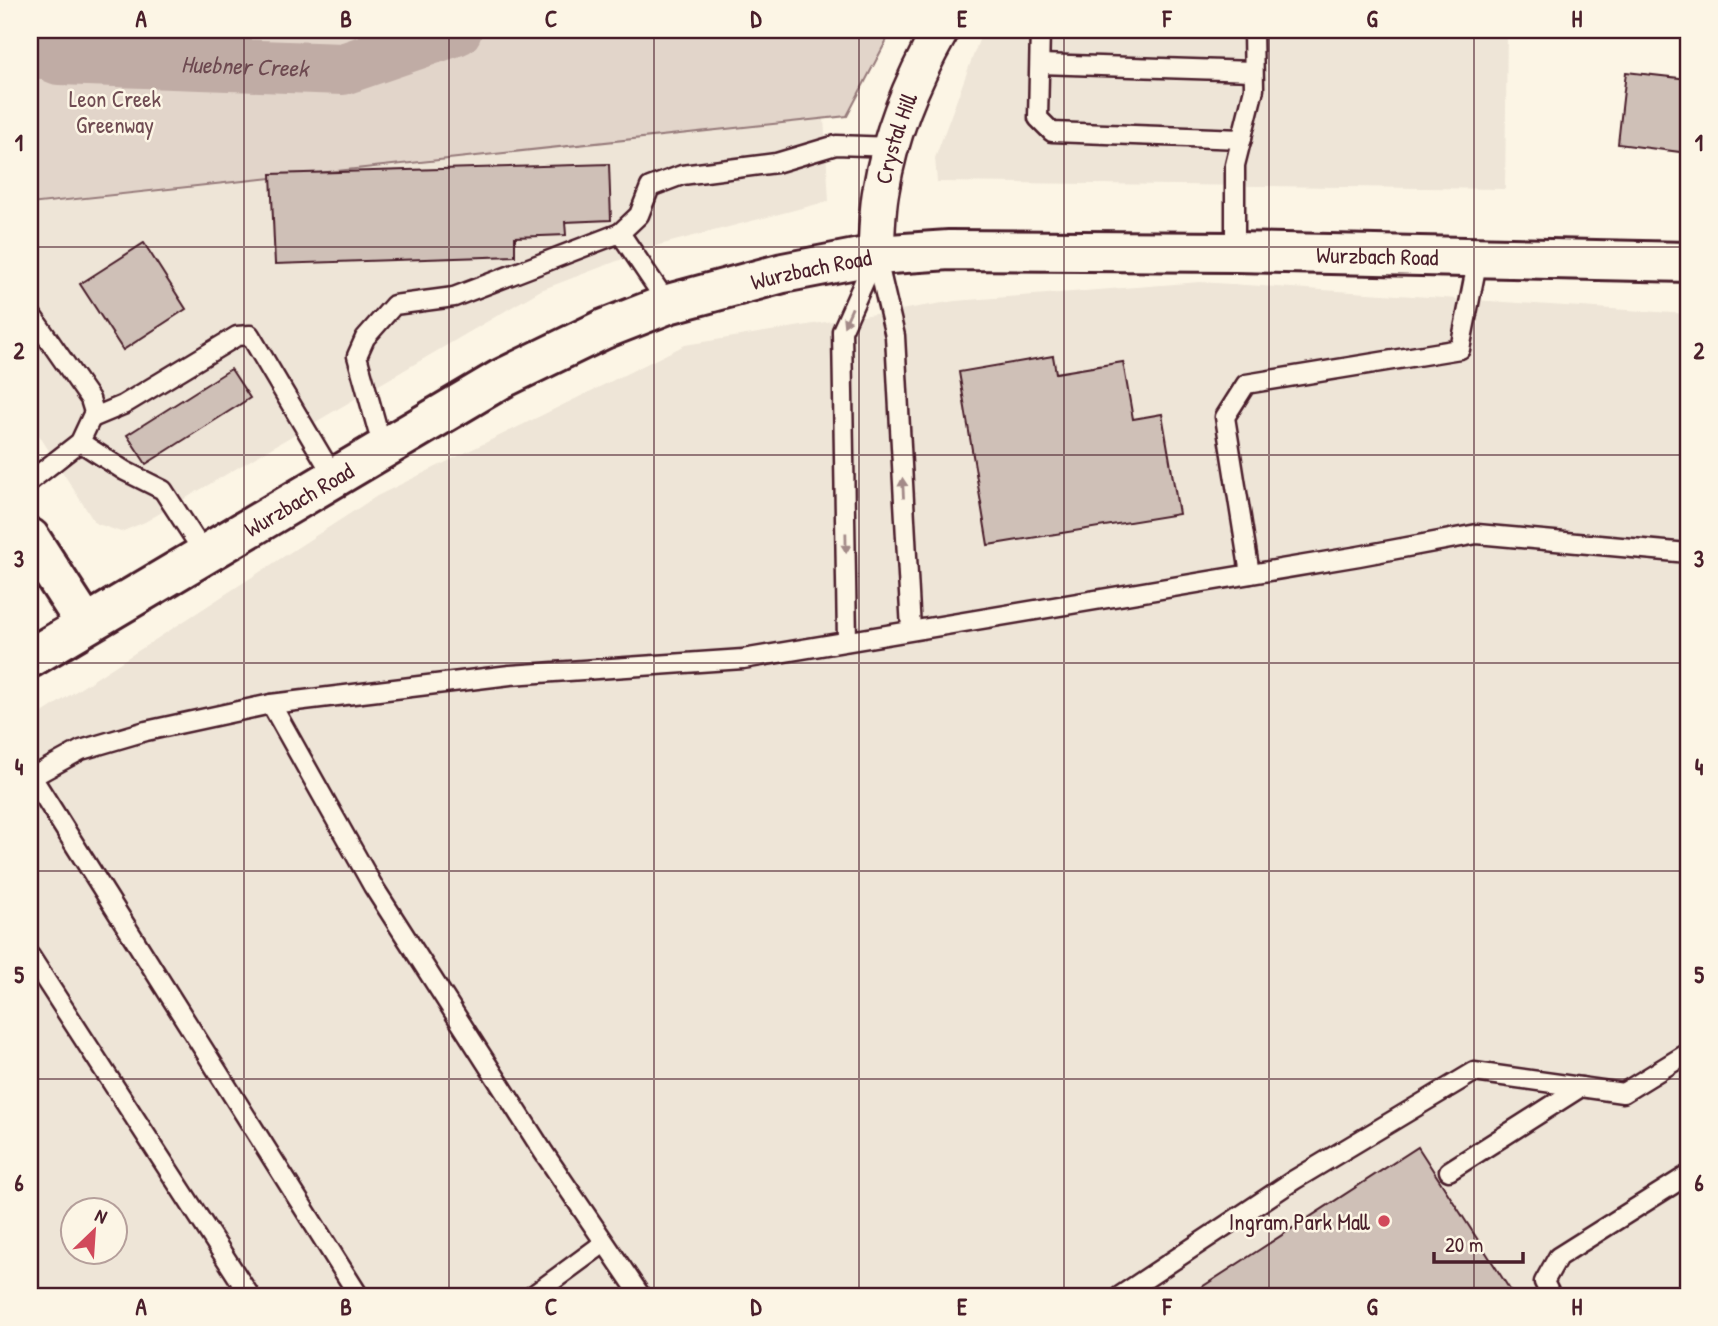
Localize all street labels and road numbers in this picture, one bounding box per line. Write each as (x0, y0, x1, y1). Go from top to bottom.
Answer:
street label: Crystal Hill (867, 87, 924, 187)
street label: Wurzbach Road (1316, 238, 1439, 272)
street label: Wurzbach Road (747, 241, 874, 297)
street label: Wurzbach Road (238, 454, 359, 543)

